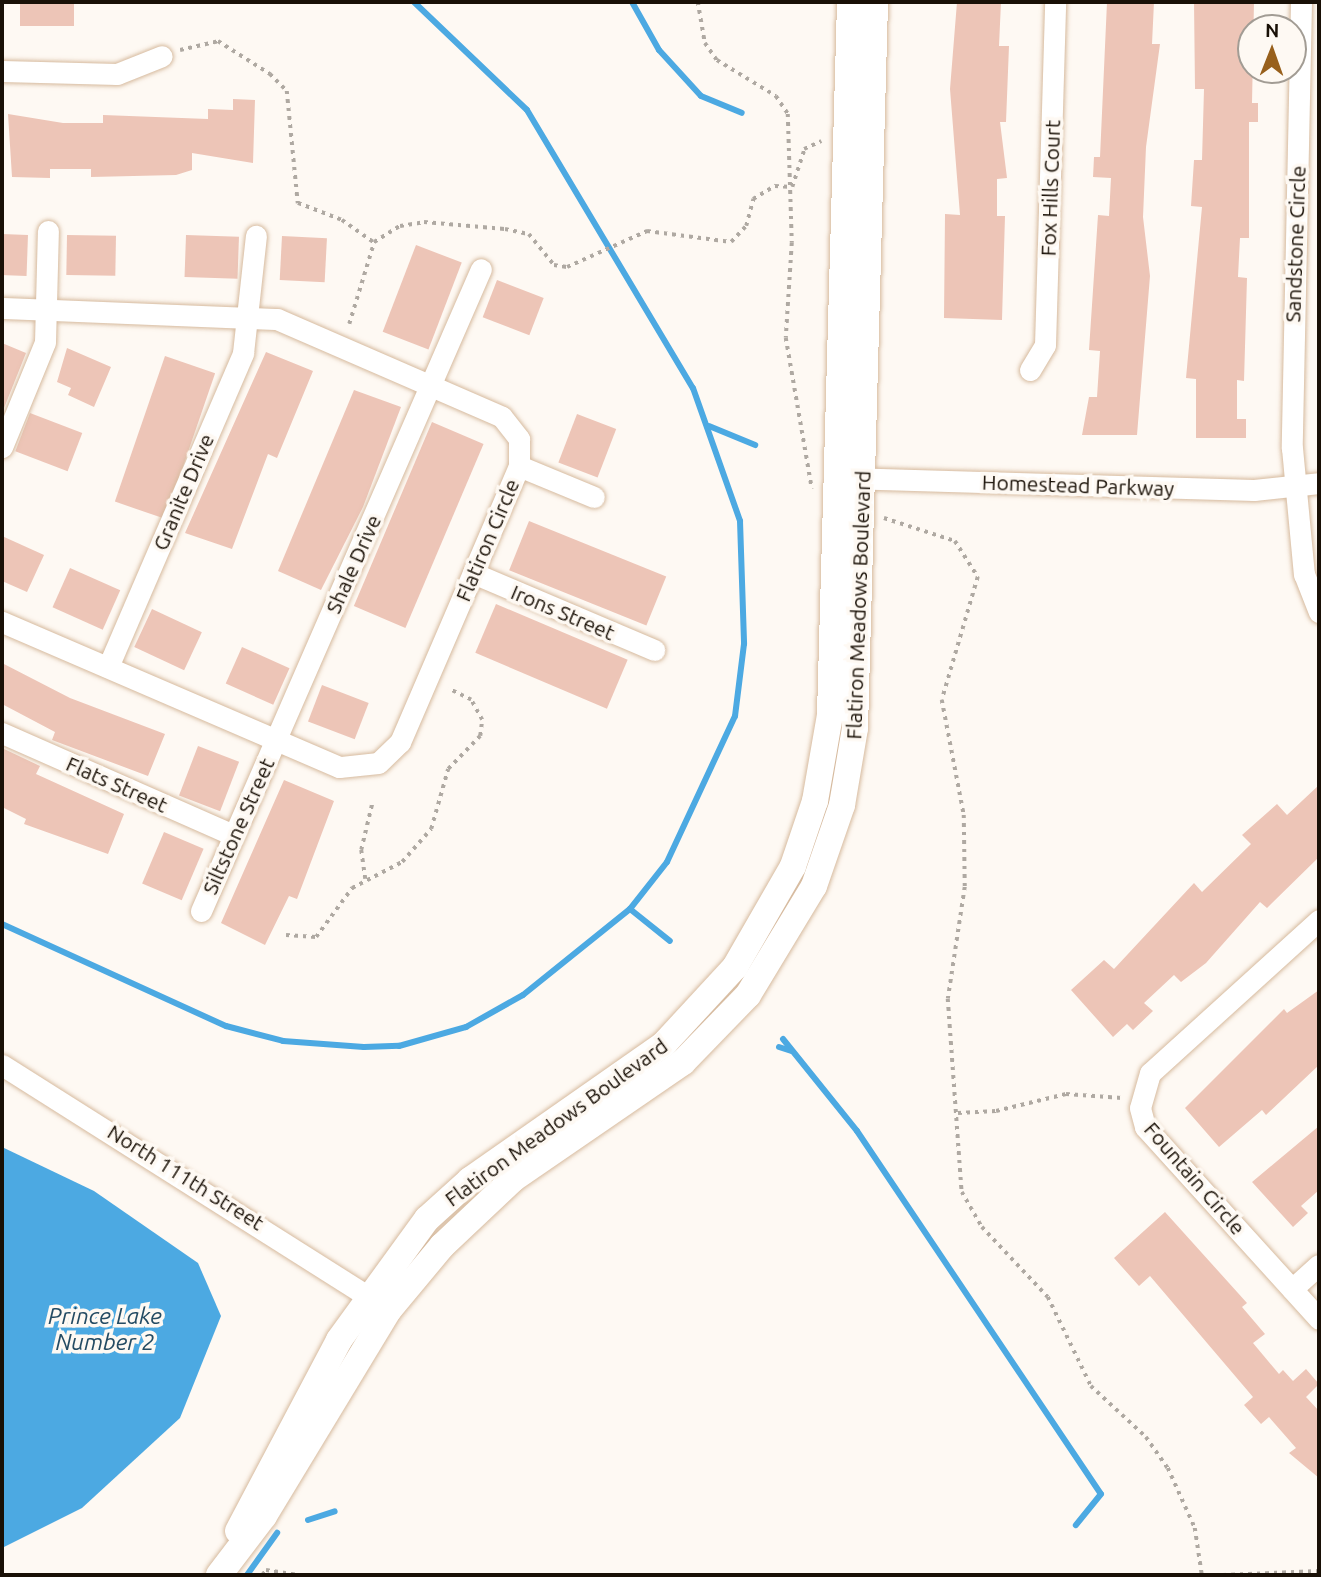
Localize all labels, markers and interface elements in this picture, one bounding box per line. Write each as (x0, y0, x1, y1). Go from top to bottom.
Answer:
north arrow (1237, 14, 1307, 84)
text: N (1265, 19, 1280, 41)
street label: Fox Hills Court (1035, 119, 1065, 257)
street label: Sandstone Circle (1280, 165, 1310, 323)
street label: Granite Drive (147, 430, 219, 554)
street label: Homestead Parkway (981, 469, 1175, 501)
street label: Flatiron Meadows Boulevard (841, 470, 875, 740)
street label: Flatiron Circle (450, 475, 524, 605)
street label: Shale Drive (320, 511, 386, 617)
street label: Irons Street (507, 579, 619, 645)
street label: Flats Street (62, 750, 172, 818)
street label: Siltstone Street (197, 754, 279, 898)
street label: Flatiron Meadows Boulevard (440, 1033, 672, 1211)
street label: Fountain Circle (1139, 1117, 1251, 1239)
street label: North 111th Street (103, 1119, 269, 1235)
water label: Prince Lake Number 2 (48, 1302, 162, 1356)

